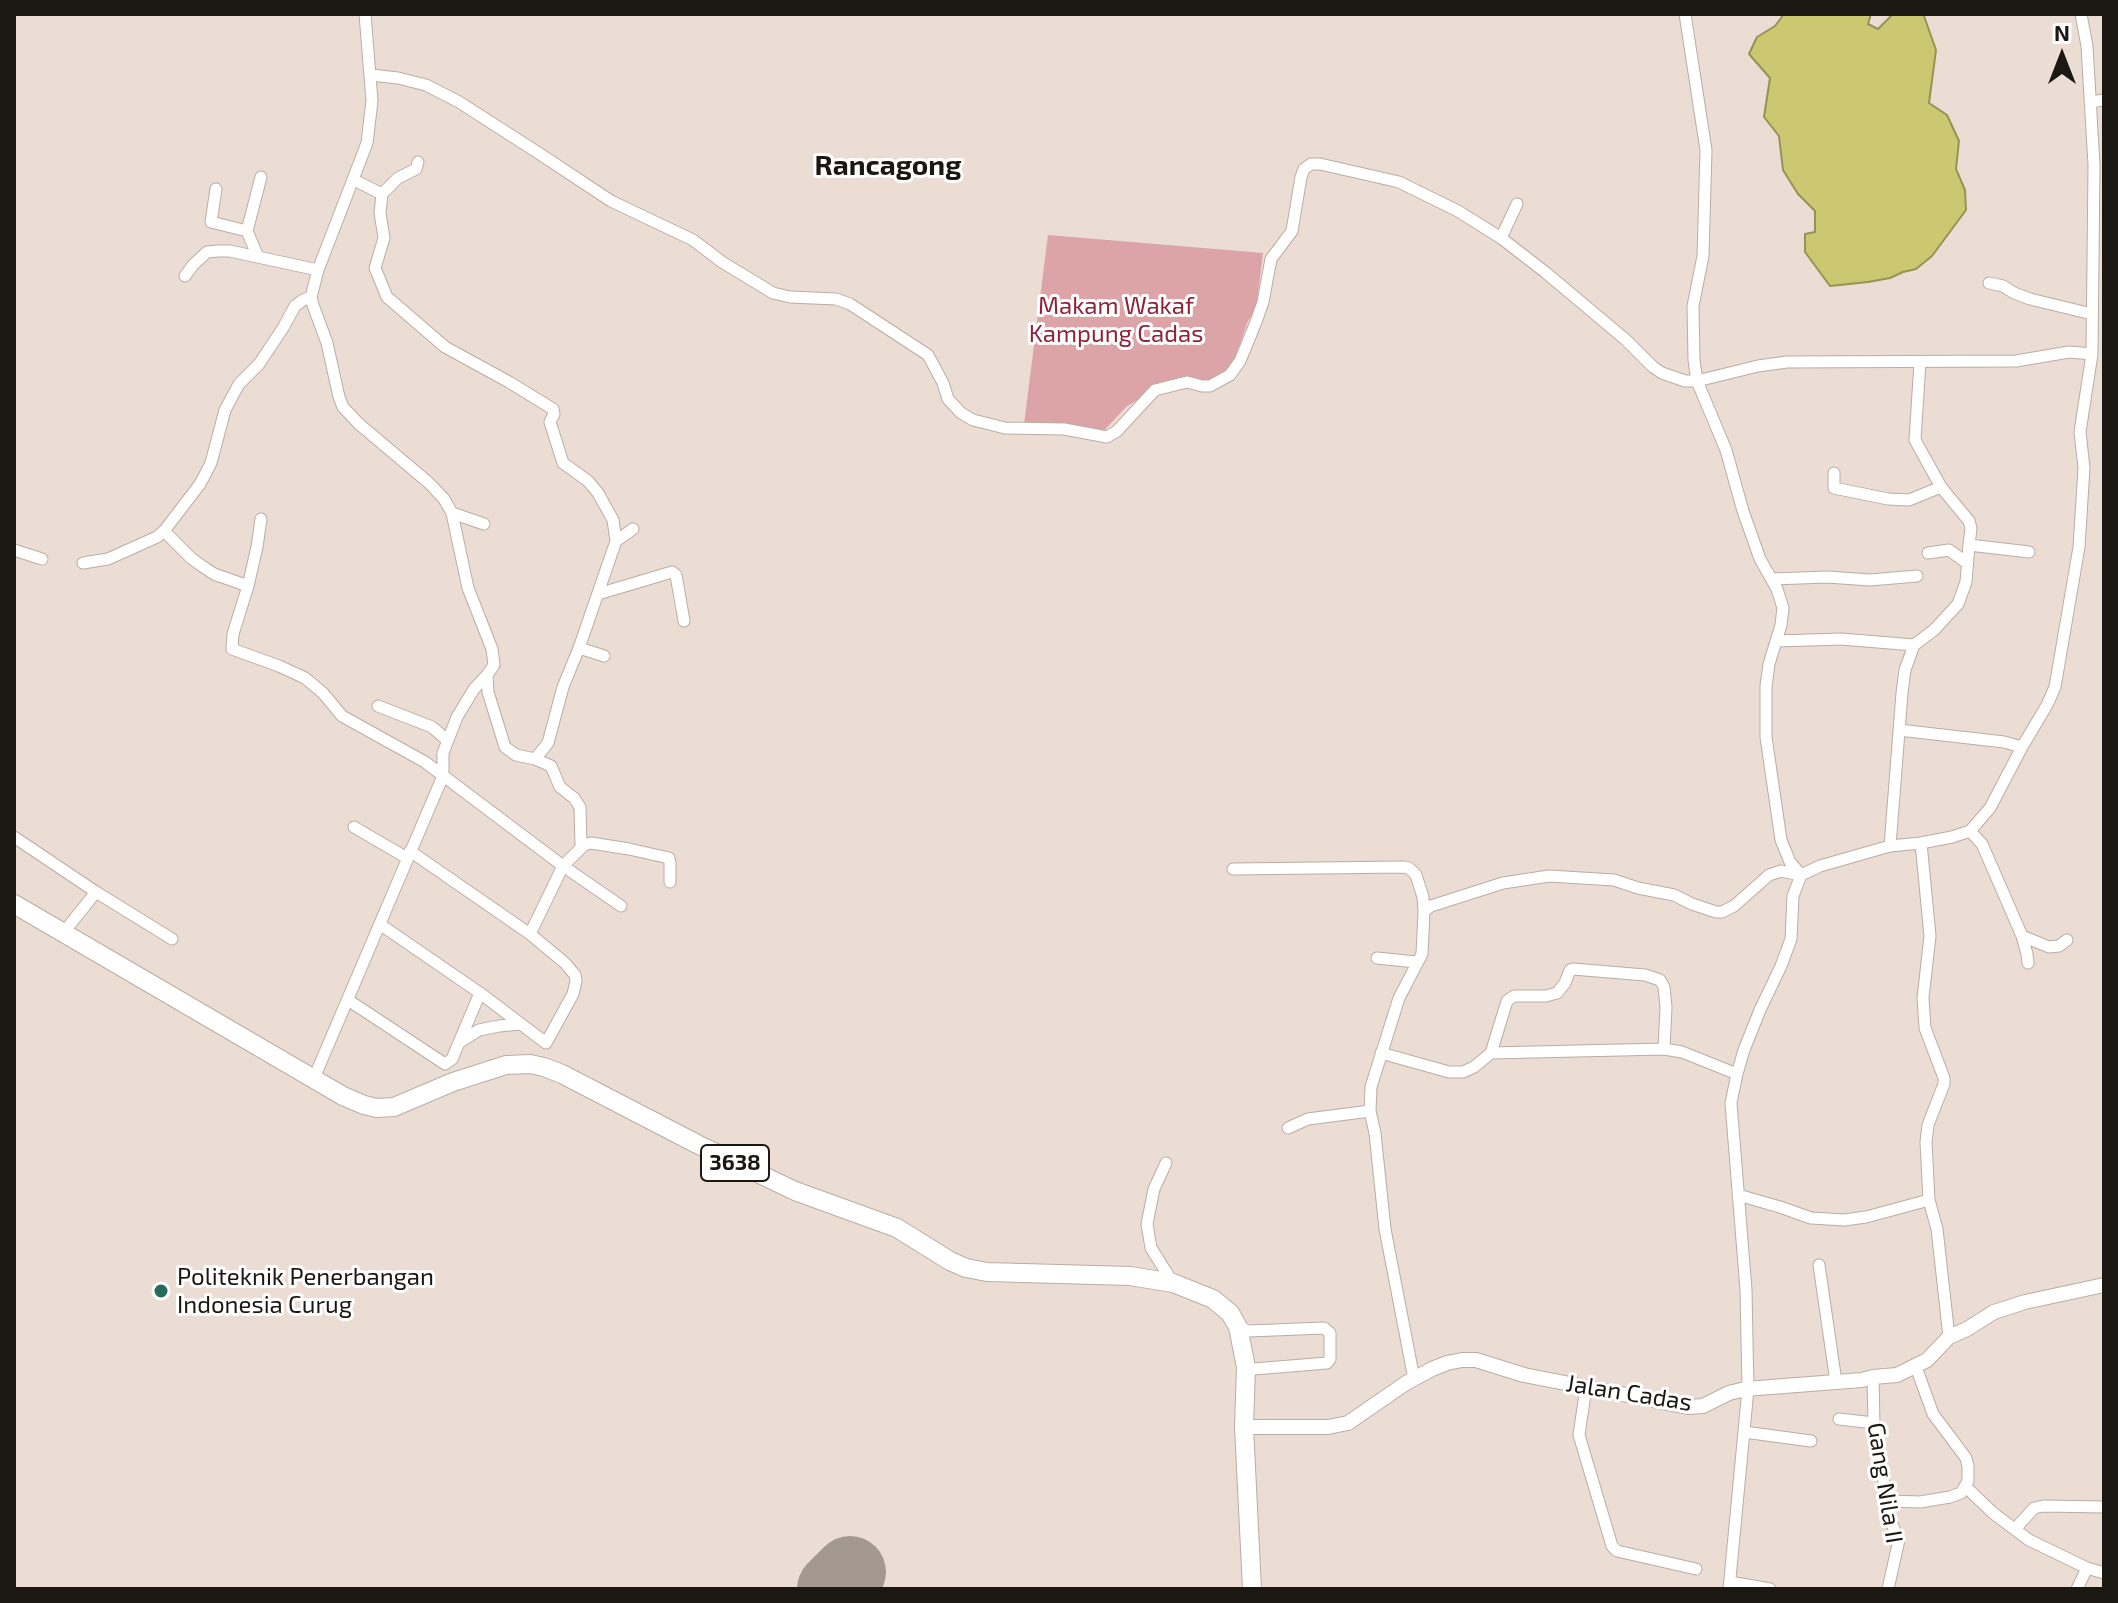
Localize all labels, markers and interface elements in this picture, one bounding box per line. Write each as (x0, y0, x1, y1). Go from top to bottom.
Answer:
north arrow (2022, 16, 2102, 96)
text: N (2054, 19, 2070, 45)
district label: Rancagong (815, 149, 961, 183)
park label: Makam Wakaf Kampung Cadas (1029, 292, 1203, 348)
road number: 3638 (701, 1145, 769, 1181)
place label: Politeknik Penerbangan Indonesia Curug (177, 1263, 434, 1319)
marker: Politeknik Penerbangan Indonesia Curug (152, 1282, 170, 1300)
street label: Jalan Cadas (1564, 1369, 1694, 1417)
street label: Gang Nila II (1861, 1420, 1909, 1546)

